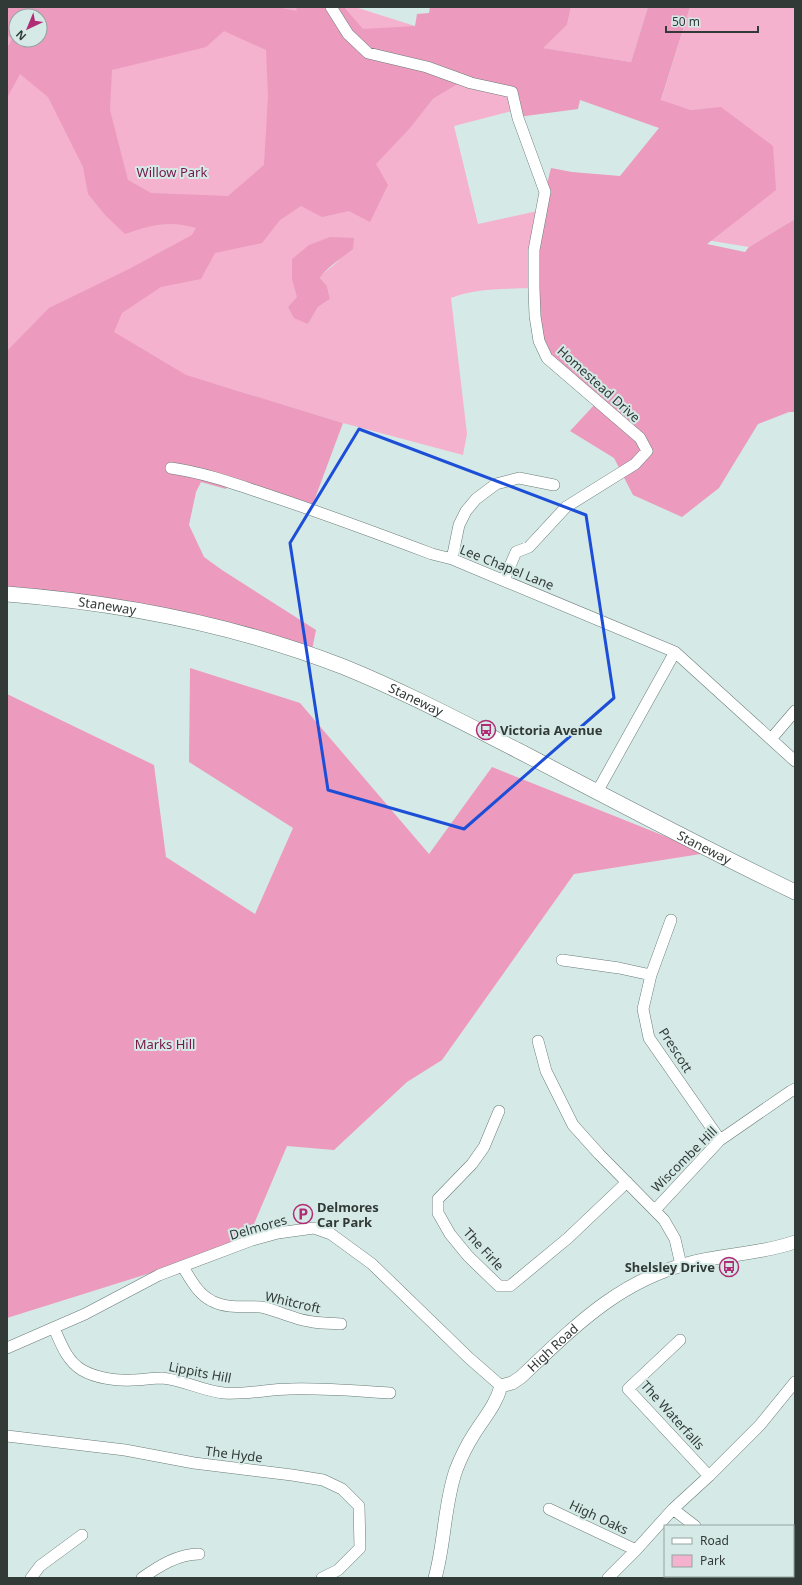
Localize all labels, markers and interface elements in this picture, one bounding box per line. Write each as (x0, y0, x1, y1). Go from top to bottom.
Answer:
north arrow (8, 8, 48, 48)
scale bar (666, 8, 758, 34)
text: 50 m (672, 13, 700, 30)
text: N (12, 27, 29, 44)
park label: Willow Park (137, 163, 207, 181)
street label: Homestead Drive (554, 342, 644, 426)
street label: Lee Chapel Lane (457, 540, 557, 594)
street label: Staneway (77, 592, 138, 619)
street label: Staneway (386, 679, 447, 720)
bus stop icon: Victoria Avenue (475, 719, 497, 741)
place label: Victoria Avenue (500, 721, 603, 739)
street label: Staneway (674, 826, 735, 869)
street label: Prescott (655, 1024, 697, 1076)
park label: Marks Hill (135, 1035, 195, 1053)
street label: Wiscombe Hill (647, 1122, 721, 1196)
place label: Delmores Car Park (317, 1198, 379, 1231)
parking icon: Delmores Car Park (292, 1203, 314, 1225)
street label: Delmores (227, 1210, 289, 1244)
street label: The Firle (460, 1224, 508, 1274)
bus stop icon: Shelsley Drive (718, 1256, 740, 1278)
place label: Shelsley Drive (625, 1258, 715, 1276)
street label: Whitcroft (263, 1287, 323, 1317)
street label: High Road (523, 1319, 582, 1376)
street label: Lippits Hill (167, 1357, 233, 1387)
street label: The Waterfalls (637, 1377, 709, 1453)
street label: The Hyde (204, 1442, 264, 1466)
street label: High Oaks (567, 1496, 631, 1538)
legend (664, 1525, 794, 1577)
text: Road (700, 1532, 729, 1549)
text: Park (700, 1552, 726, 1569)

